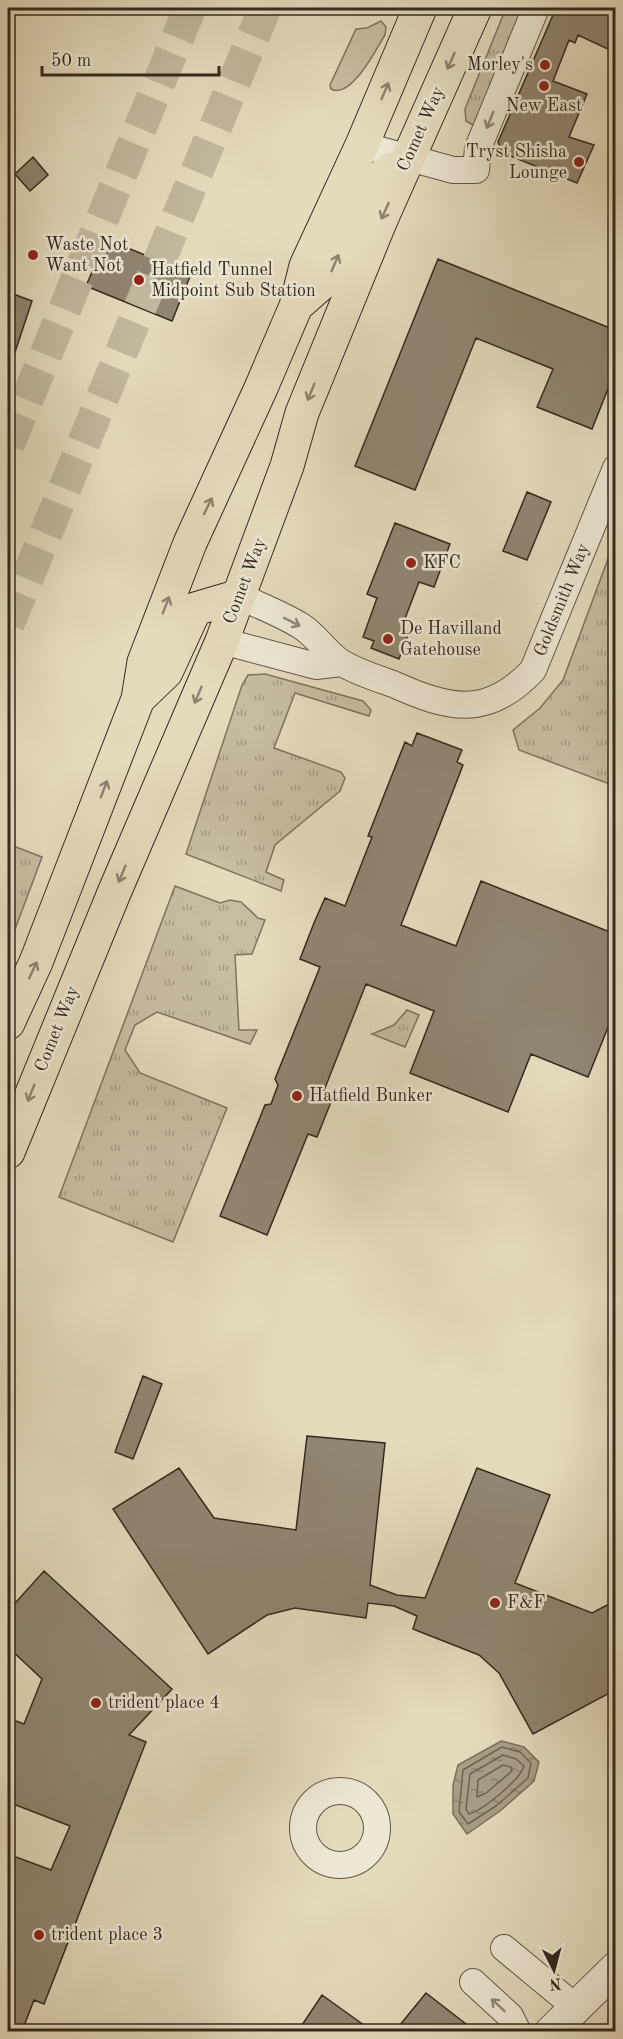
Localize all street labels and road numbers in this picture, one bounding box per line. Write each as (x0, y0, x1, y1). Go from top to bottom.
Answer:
street label: Comet Way (394, 83, 448, 174)
street label: Comet Way (220, 535, 270, 627)
street label: Goldsmith Way (531, 540, 593, 659)
street label: Comet Way (32, 983, 83, 1074)

